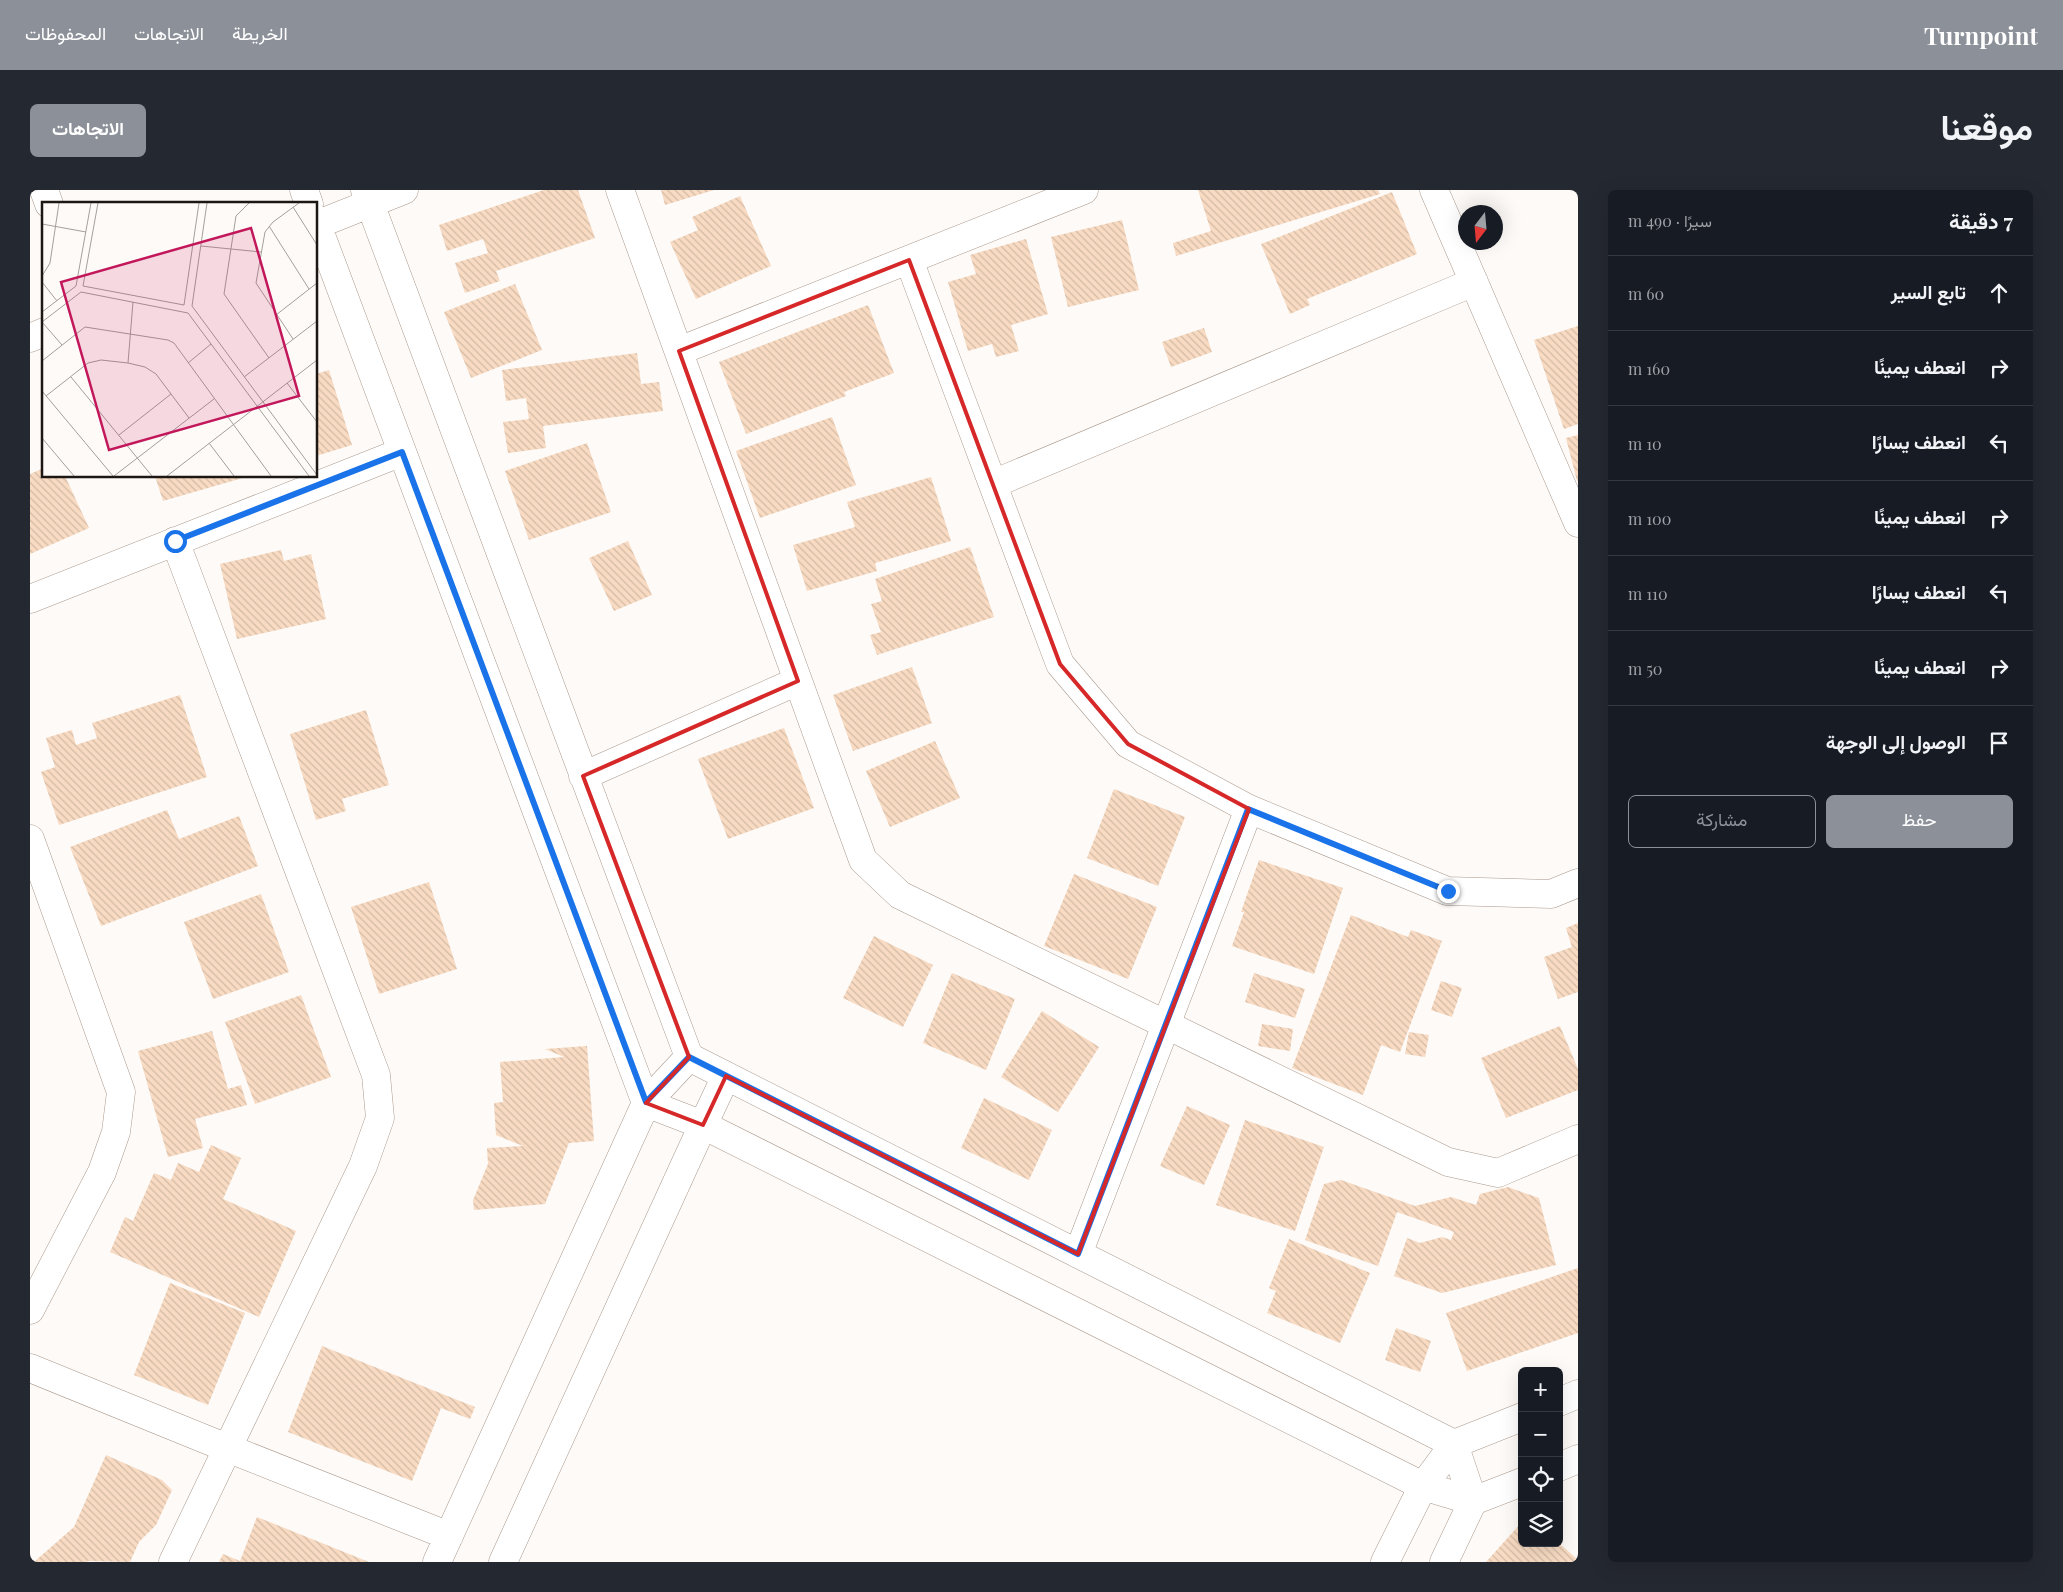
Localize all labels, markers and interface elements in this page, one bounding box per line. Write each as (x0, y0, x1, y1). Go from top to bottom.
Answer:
text: Turnpoint (1924, 19, 2038, 51)
text: المحفوظات (25, 21, 106, 45)
text: الاتجاهات (134, 21, 204, 45)
text: الخريطة (232, 21, 288, 45)
text: موقعنا (1940, 102, 2033, 149)
button: الاتجاهات (30, 104, 146, 157)
inset map (42, 202, 318, 478)
north arrow (1458, 205, 1503, 250)
text: 7 دقيقة (1949, 206, 2013, 234)
text: سيرًا · 490 m (1628, 210, 1712, 231)
text: تابع السير (1891, 278, 1966, 304)
icon: ahead (1985, 279, 2013, 307)
text: 60 m (1628, 283, 1664, 304)
text: انعطف يمينًا (1874, 353, 1966, 379)
icon: right (1985, 354, 2013, 382)
text: 160 m (1628, 358, 1670, 379)
text: انعطف يسارًا (1872, 428, 1966, 454)
icon: left (1985, 429, 2013, 457)
text: 10 m (1628, 433, 1662, 454)
text: انعطف يمينًا (1874, 503, 1966, 529)
icon: right (1985, 504, 2013, 532)
text: 100 m (1628, 508, 1671, 529)
route start (164, 530, 187, 553)
text: انعطف يسارًا (1872, 578, 1966, 604)
icon: left (1985, 579, 2013, 607)
text: 110 m (1628, 583, 1668, 604)
text: انعطف يمينًا (1874, 653, 1966, 679)
icon: right (1985, 654, 2013, 682)
text: 50 m (1628, 658, 1662, 679)
text: الوصول إلى الوجهة (1826, 728, 1966, 754)
icon: arrive (1985, 729, 2013, 757)
button: مشاركة (1628, 795, 1816, 848)
button: حفظ (1826, 795, 2013, 848)
route end (1437, 880, 1460, 903)
map controls (1518, 1367, 1563, 1547)
button: + (1518, 1367, 1563, 1412)
button: − (1518, 1412, 1563, 1457)
button: locate (1518, 1457, 1563, 1502)
button: layers (1518, 1502, 1563, 1547)

